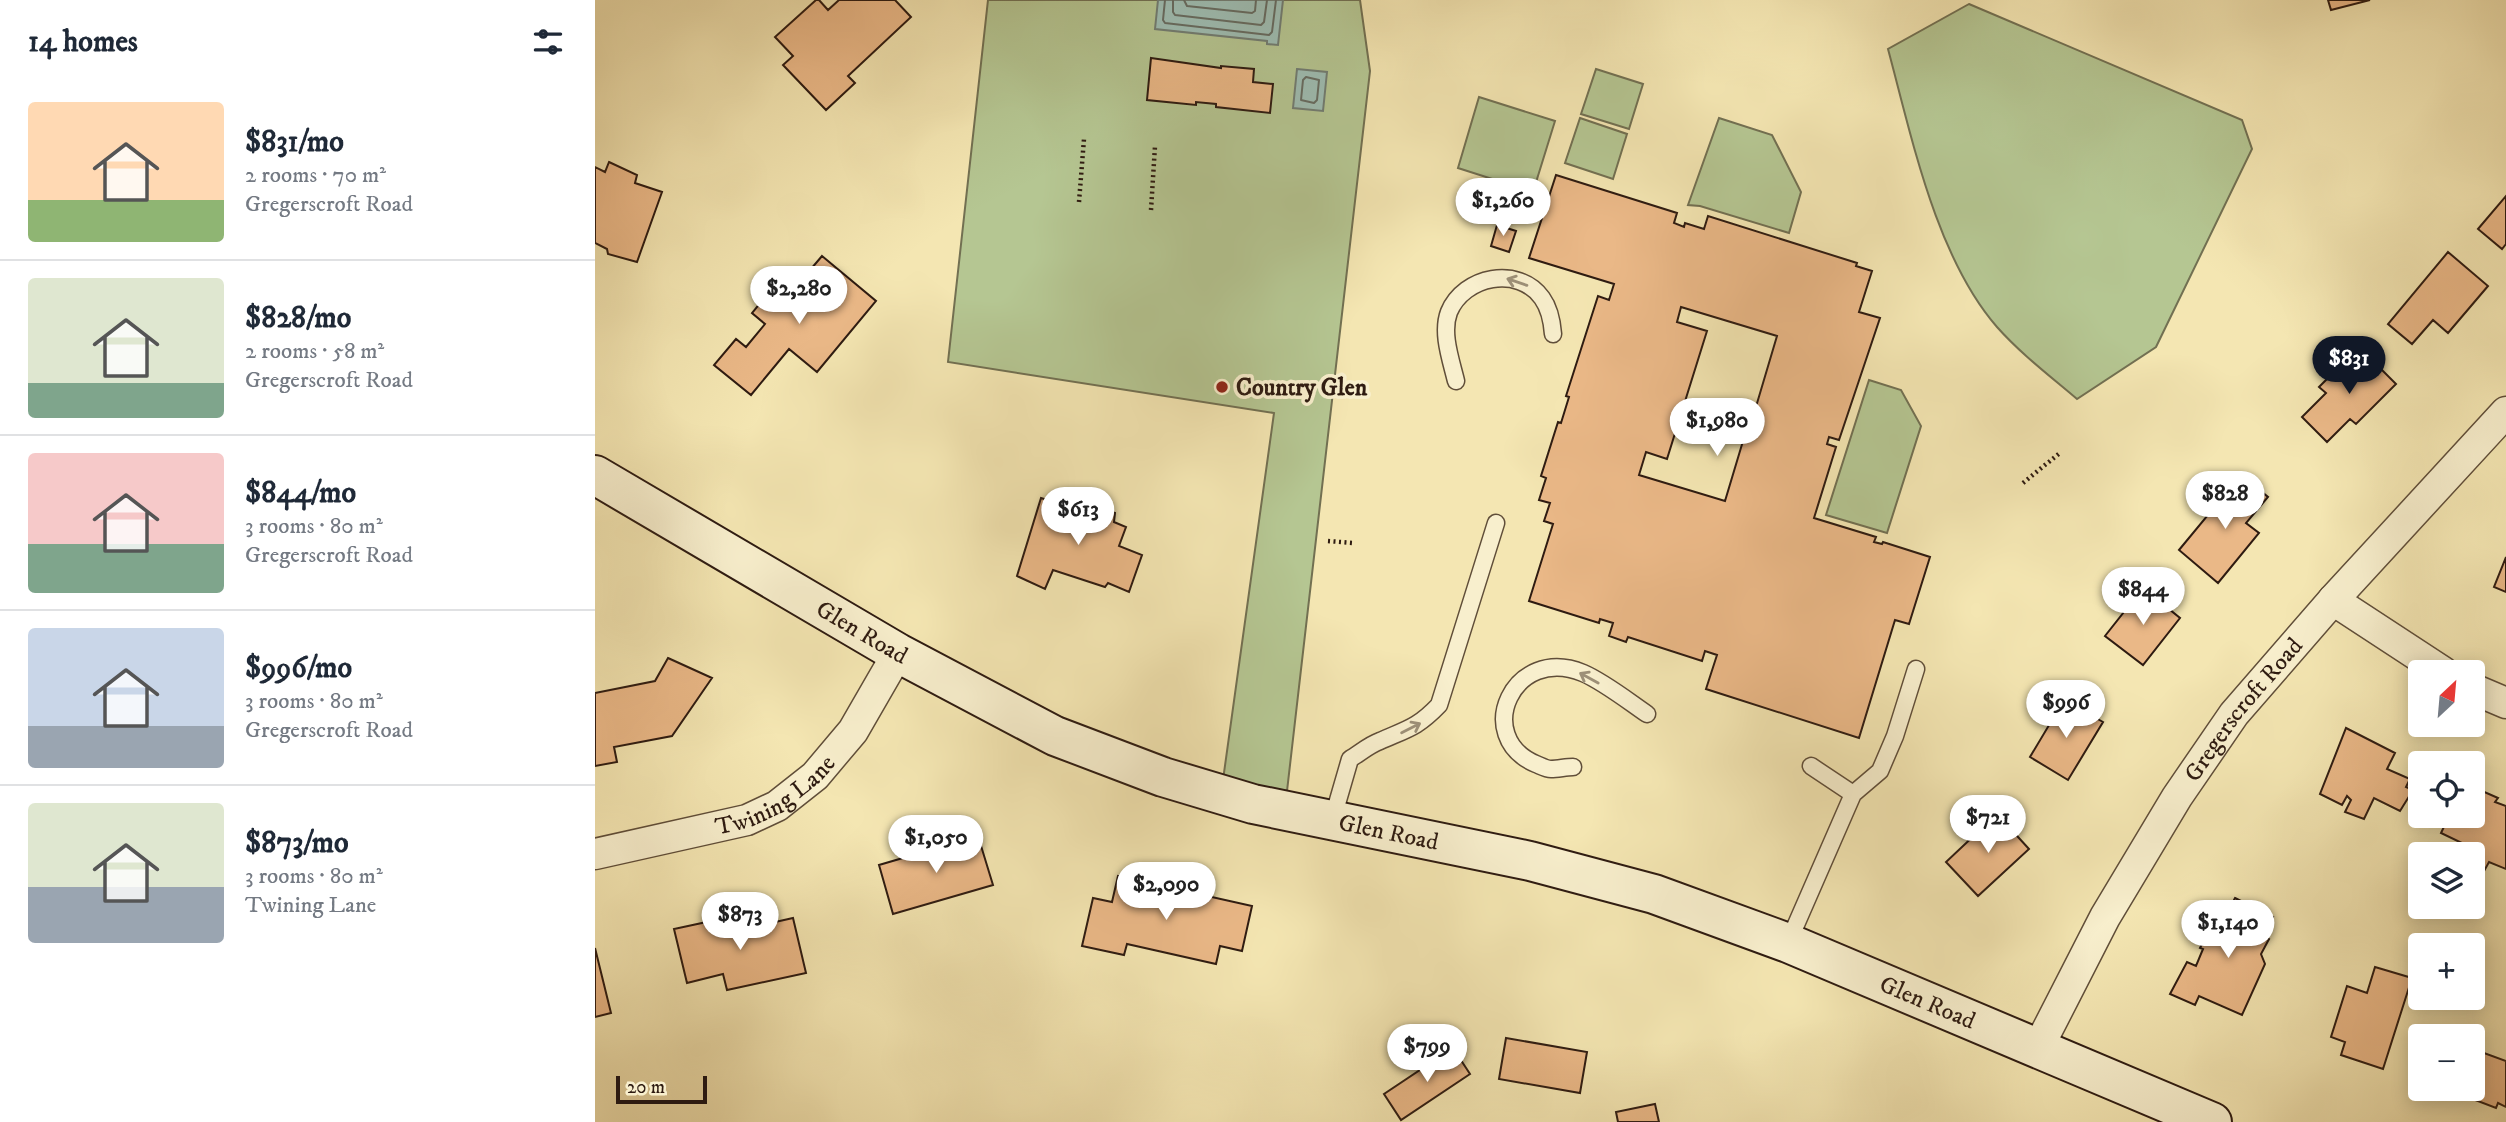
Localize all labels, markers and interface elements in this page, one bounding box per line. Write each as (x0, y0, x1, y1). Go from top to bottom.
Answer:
icon: filters (529, 23, 567, 61)
text: 14 homes (28, 24, 138, 61)
text: $831/mo (245, 124, 344, 161)
icon: home (84, 130, 168, 214)
text: 2 rooms · 70 m² (245, 161, 386, 190)
pin: $1,260 (1446, 178, 1560, 238)
text: $1,260 (1472, 186, 1534, 215)
text: Gregerscroft Road (245, 190, 413, 219)
pin: $2,280 (742, 266, 856, 326)
text: $2,280 (766, 274, 832, 303)
one-way arrow (1507, 275, 1529, 287)
text: $828/mo (245, 300, 351, 337)
icon: home (84, 306, 168, 390)
pin: $831 (2308, 336, 2390, 396)
text: 2 rooms · 58 m² (245, 337, 384, 366)
text: $831 (2328, 344, 2370, 373)
text: Gregerscroft Road (245, 366, 413, 395)
place label: Country Glen (1236, 373, 1368, 403)
marker: Country Glen (1214, 379, 1230, 395)
pin: $1,980 (1660, 398, 1774, 458)
text: $1,980 (1686, 406, 1748, 435)
pin: $828 (2184, 472, 2266, 531)
text: $844/mo (245, 475, 356, 512)
text: $828 (2202, 479, 2248, 508)
icon: home (84, 481, 168, 565)
pin: $613 (1037, 488, 1119, 547)
text: $613 (1057, 495, 1099, 524)
text: 3 rooms · 80 m² (245, 512, 383, 541)
text: Gregerscroft Road (245, 541, 413, 570)
pin: $844 (2102, 568, 2184, 627)
text: $844 (2118, 575, 2168, 604)
street label: Glen Road (811, 594, 913, 671)
street label: Gregerscroft Road (2178, 632, 2310, 788)
text: $996/mo (245, 650, 352, 687)
icon: home (84, 656, 168, 740)
north arrow (2408, 660, 2485, 737)
map controls (2408, 660, 2485, 1101)
one-way arrow (1580, 671, 1600, 685)
pin: $996 (2025, 680, 2107, 740)
text: 3 rooms · 80 m² (245, 687, 383, 716)
text: $996 (2042, 688, 2090, 717)
text: Gregerscroft Road (245, 716, 413, 745)
one-way arrow (1400, 721, 1420, 735)
street label: Twining Lane (712, 749, 842, 843)
button: locate (2408, 751, 2485, 828)
pin: $721 (1947, 796, 2029, 855)
text: $721 (1966, 803, 2010, 832)
street label: Glen Road (1336, 808, 1441, 858)
pin: $1,050 (879, 816, 993, 875)
text: $1,050 (904, 823, 968, 852)
text: $873/mo (245, 825, 349, 862)
icon: home (84, 831, 168, 915)
button: layers (2408, 842, 2485, 919)
text: 3 rooms · 80 m² (245, 862, 383, 891)
pin: $2,090 (1109, 862, 1223, 922)
text: $2,090 (1133, 870, 1199, 899)
text: Twining Lane (245, 891, 376, 920)
pin: $873 (699, 892, 781, 952)
text: $873 (718, 900, 762, 929)
pin: $1,140 (2171, 900, 2285, 960)
text: $1,140 (2197, 908, 2259, 937)
button: + (2408, 933, 2485, 1010)
street label: Glen Road (1875, 969, 1980, 1036)
pin: $799 (1386, 1024, 1468, 1084)
button: − (2408, 1024, 2485, 1101)
text: $799 (1403, 1032, 1451, 1061)
scale bar (616, 1073, 707, 1105)
text: 20 m (627, 1076, 665, 1099)

